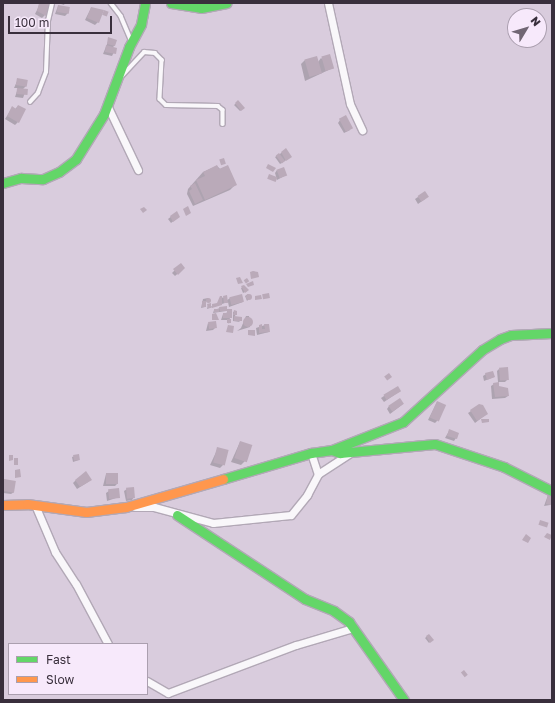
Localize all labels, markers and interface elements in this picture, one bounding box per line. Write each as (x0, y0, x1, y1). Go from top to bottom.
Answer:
scale bar (10, 8, 114, 34)
north arrow (507, 8, 547, 48)
text: N (528, 14, 544, 28)
text: 100 m (15, 15, 49, 30)
legend (8, 643, 148, 695)
text: Fast (46, 652, 71, 667)
text: Slow (46, 672, 74, 687)

